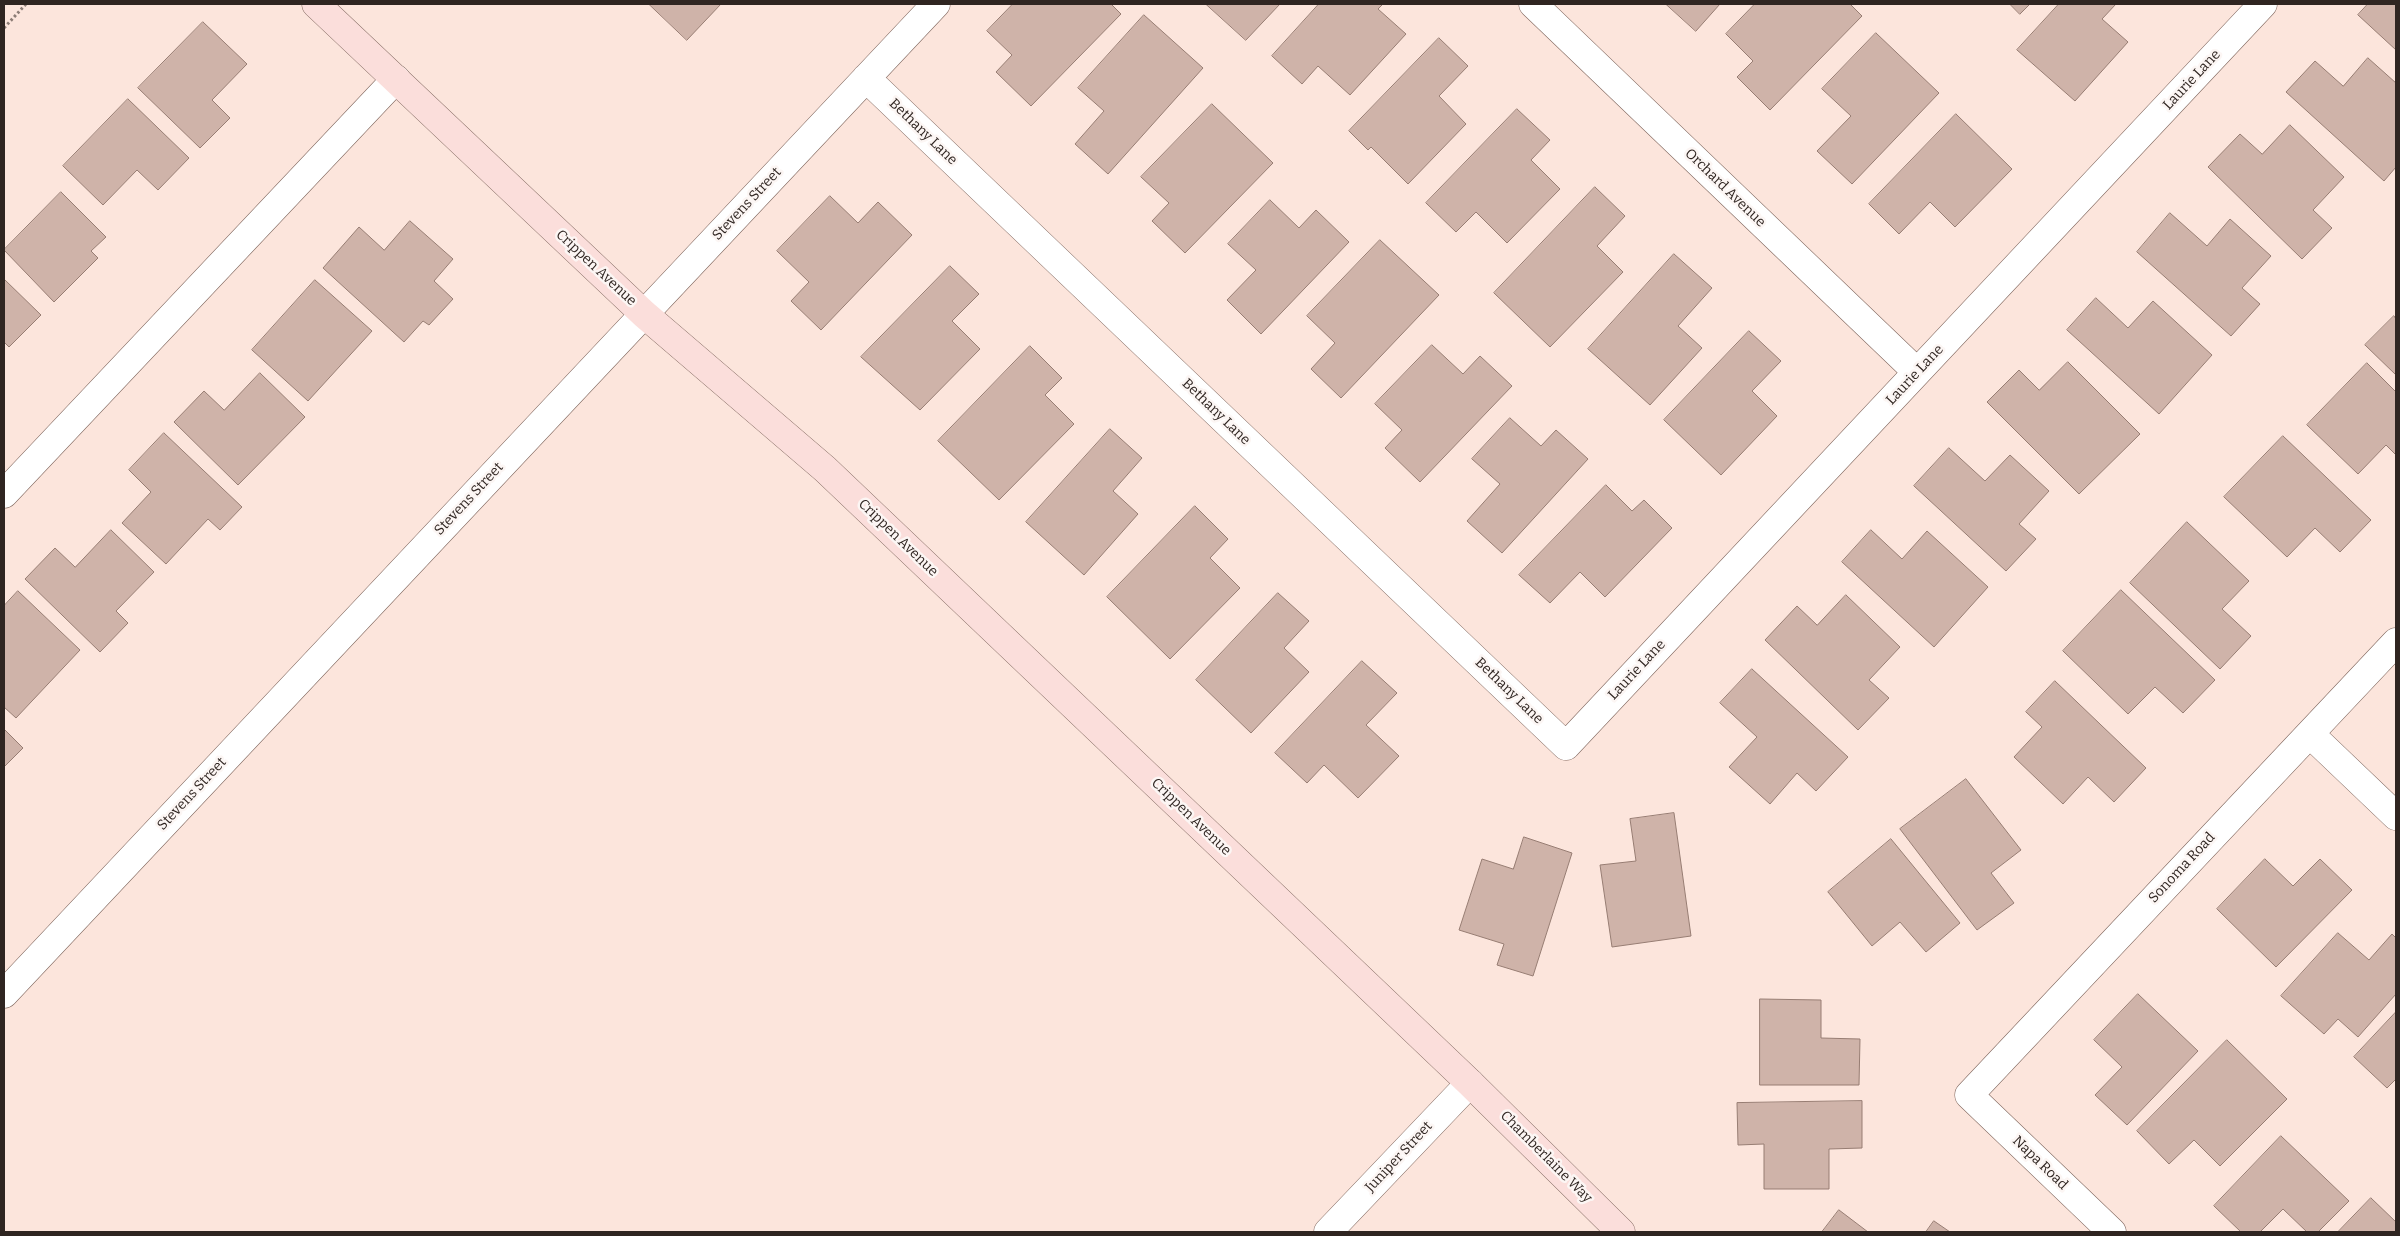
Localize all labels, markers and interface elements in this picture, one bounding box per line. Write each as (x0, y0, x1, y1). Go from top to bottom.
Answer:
street label: Laurie Lane (2160, 46, 2224, 114)
street label: Bethany Lane (885, 95, 961, 169)
street label: Orchard Avenue (1681, 145, 1769, 231)
street label: Stevens Street (709, 164, 785, 244)
street label: Crippen Avenue (552, 226, 640, 310)
street label: Laurie Lane (1883, 341, 1947, 409)
street label: Bethany Lane (1178, 375, 1254, 449)
street label: Stevens Street (431, 459, 507, 539)
street label: Crippen Avenue (855, 496, 941, 580)
street label: Laurie Lane (1605, 636, 1669, 704)
street label: Bethany Lane (1471, 654, 1547, 728)
street label: Stevens Street (154, 754, 230, 834)
street label: Crippen Avenue (1148, 775, 1234, 859)
street label: Sonoma Road (2145, 829, 2219, 907)
street label: Chamberlaine Way (1497, 1108, 1595, 1206)
street label: Juniper Street (1362, 1118, 1436, 1196)
street label: Napa Road (2009, 1133, 2071, 1193)

